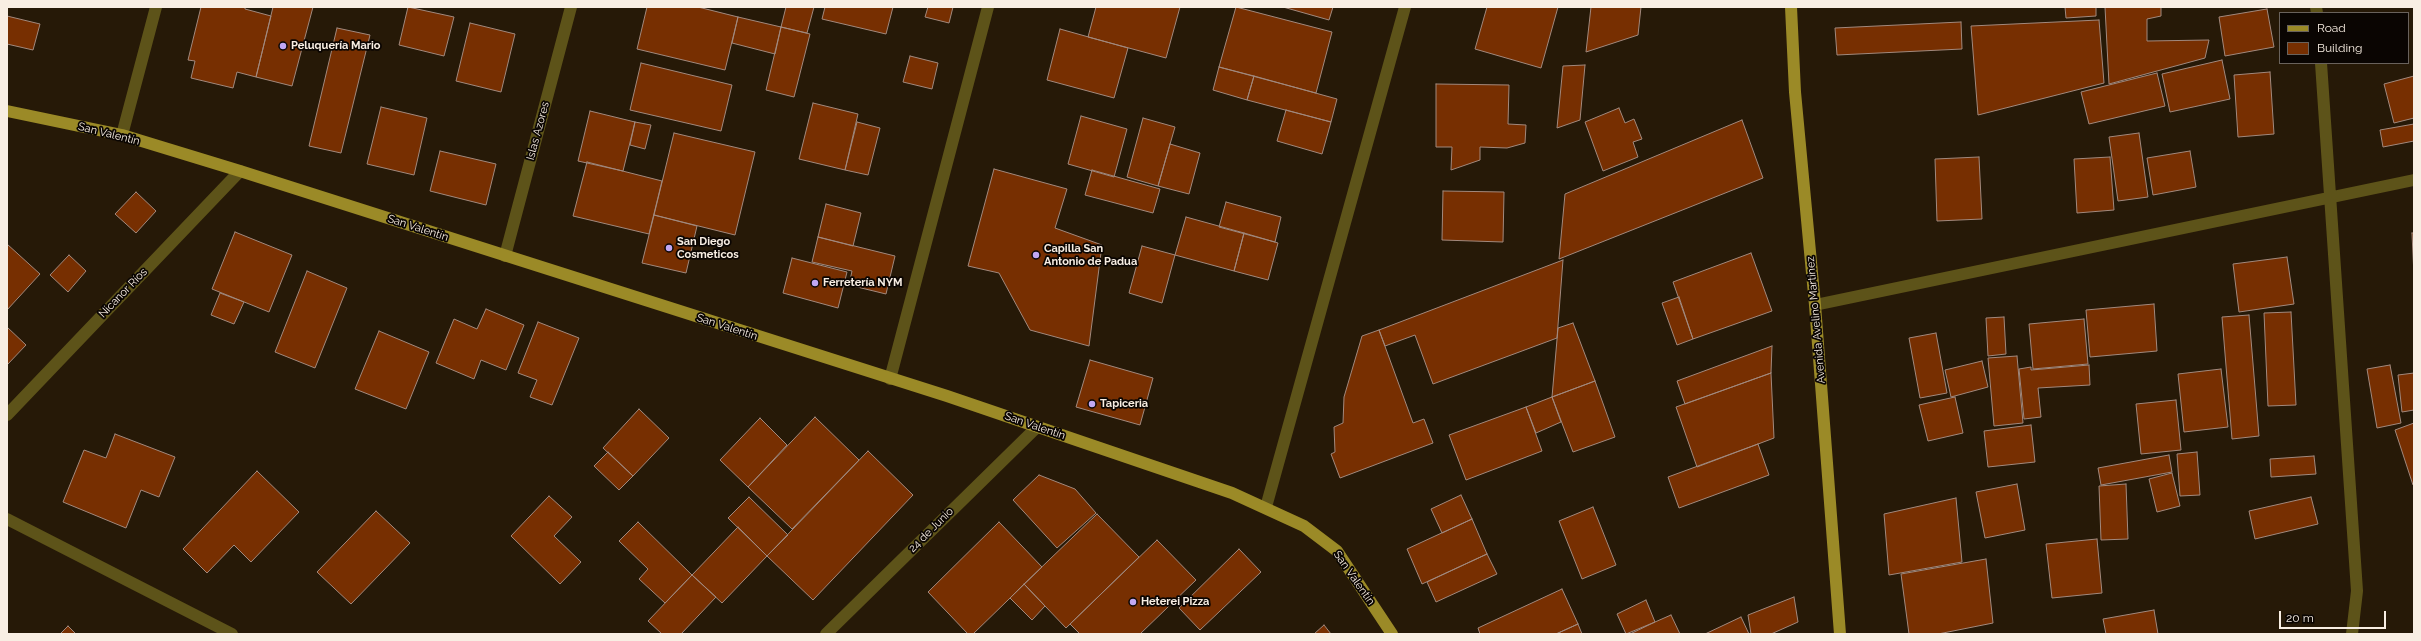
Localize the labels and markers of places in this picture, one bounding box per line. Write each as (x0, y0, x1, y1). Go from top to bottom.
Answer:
place label: Peluquería Mario (291, 39, 380, 53)
marker: Peluquería Mario (278, 41, 288, 51)
place label: San Diego Cosmeticos (677, 235, 739, 261)
place label: Capilla San Antonio de Padua (1044, 242, 1137, 268)
marker: San Diego Cosmeticos (664, 243, 674, 253)
marker: Capilla San Antonio de Padua (1031, 250, 1041, 260)
place label: Ferretería NYM (823, 276, 902, 290)
marker: Ferretería NYM (810, 278, 820, 288)
place label: Tapiceria (1100, 397, 1148, 411)
marker: Tapiceria (1087, 399, 1097, 409)
place label: Heterei Pizza (1141, 595, 1209, 609)
marker: Heterei Pizza (1128, 597, 1138, 607)

